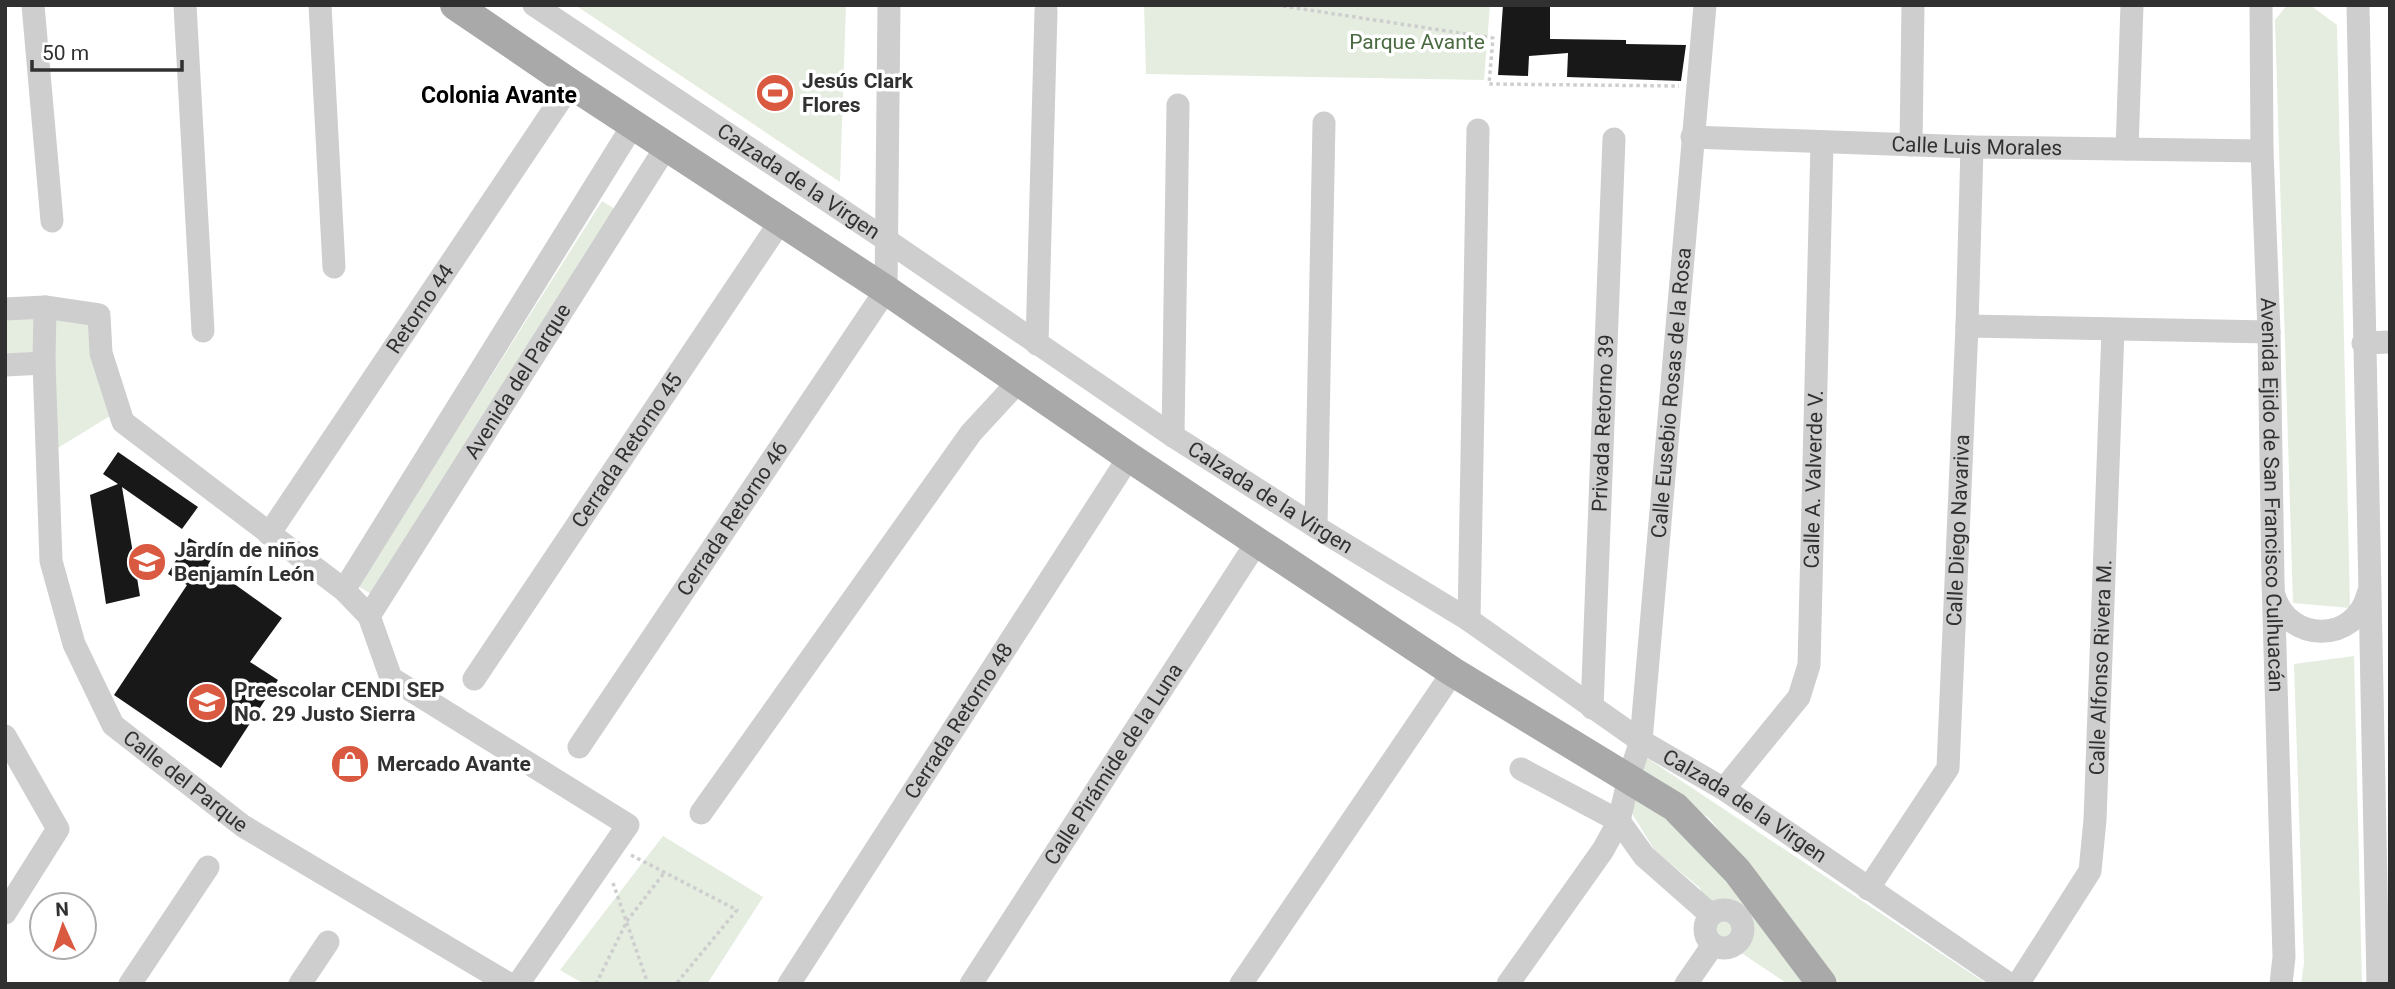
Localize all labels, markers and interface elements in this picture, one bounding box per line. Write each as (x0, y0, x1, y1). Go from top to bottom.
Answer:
scale bar (32, 28, 182, 72)
park label: Parque Avante (1349, 30, 1485, 54)
text: 50 m (42, 41, 89, 65)
place label: Jesús Clark Flores (802, 69, 914, 117)
sports icon: Jesús Clark Flores (754, 72, 796, 114)
district label: Colonia Avante (421, 82, 577, 109)
street label: Calzada de la Virgen (713, 119, 885, 244)
street label: Calle Luis Morales (1891, 132, 2062, 160)
street label: Calle Eusebio Rosas de la Rosa (1647, 246, 1696, 539)
street label: Retorno 44 (382, 260, 459, 358)
street label: Avenida Ejido de San Francisco Culhuacán (2256, 297, 2288, 693)
street label: Avenida del Parque (460, 299, 576, 463)
street label: Privada Retorno 39 (1588, 334, 1618, 512)
street label: Cerrada Retorno 45 (567, 369, 687, 532)
street label: Calle A. Valverde V. (1799, 390, 1828, 569)
street label: Calle Diego Navariva (1942, 434, 1974, 627)
street label: Cerrada Retorno 46 (672, 437, 793, 601)
street label: Calzada de la Virgen (1183, 437, 1357, 559)
place label: Jardín de niños Benjamín León (174, 538, 319, 586)
school or university icon: Jardín de niños Benjamín León (126, 541, 168, 583)
street label: Calle Alfonso Rivera M. (2085, 559, 2117, 776)
street label: Cerrada Retorno 48 (900, 638, 1018, 804)
street label: Calle Pirámide de la Luna (1039, 659, 1187, 869)
place label: Preescolar CENDI SEP No. 29 Justo Sierra (234, 678, 445, 726)
school or university icon: Preescolar CENDI SEP No. 29 Justo Sierra (186, 681, 228, 723)
street label: Calle del Parque (118, 726, 253, 837)
shop icon: Mercado Avante (329, 743, 371, 785)
street label: Calzada de la Virgen (1658, 744, 1831, 868)
place label: Mercado Avante (377, 752, 531, 776)
north arrow (28, 891, 98, 961)
text: N (55, 898, 69, 921)

